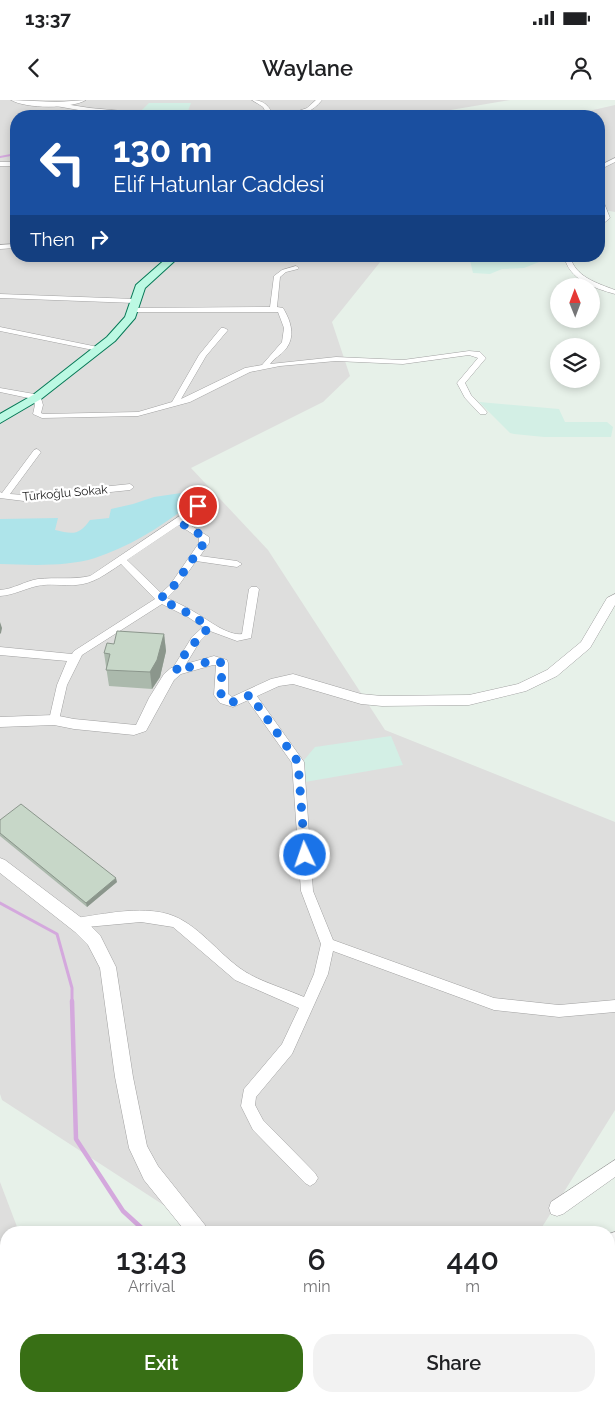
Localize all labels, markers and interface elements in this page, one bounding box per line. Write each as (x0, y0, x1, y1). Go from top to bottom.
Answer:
text: 13:37 (25, 7, 71, 29)
icon: back (20, 54, 48, 82)
icon: person (567, 54, 595, 82)
text: Waylane (262, 55, 353, 81)
text: 130 m (113, 129, 212, 170)
icon: left (30, 130, 95, 195)
text: Elif Hatunlar Caddesi (113, 171, 324, 197)
icon: right (85, 225, 113, 253)
text: Then (30, 228, 75, 250)
north arrow (550, 278, 600, 328)
map controls (550, 278, 600, 388)
button: layers (550, 338, 600, 388)
street label: Türkoğlu Sokak (22, 482, 109, 504)
pin (177, 485, 219, 527)
icon: arrive (184, 492, 212, 520)
position arrow (278, 828, 330, 880)
text: 13:43 (116, 1242, 187, 1277)
text: 6 (308, 1242, 326, 1277)
text: 440 (447, 1242, 499, 1277)
text: Arrival (128, 1277, 175, 1296)
text: min (303, 1277, 330, 1296)
text: m (465, 1277, 480, 1296)
button: Exit (20, 1334, 303, 1392)
button: Share (313, 1334, 595, 1392)

